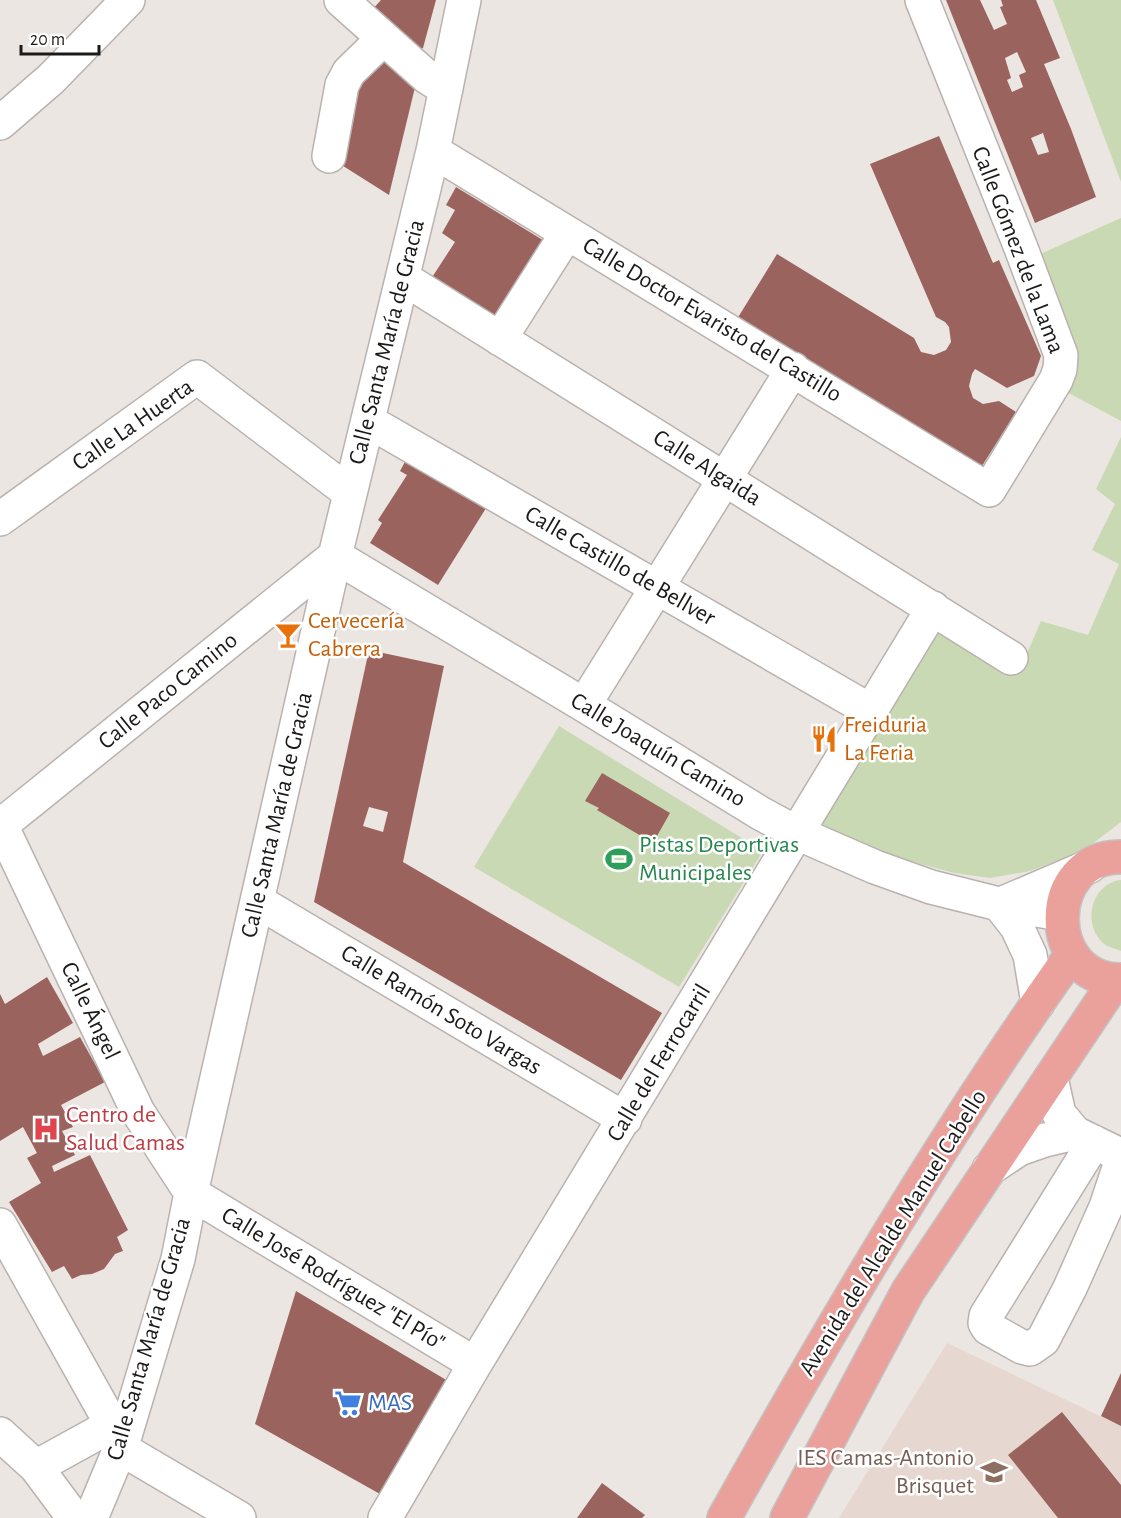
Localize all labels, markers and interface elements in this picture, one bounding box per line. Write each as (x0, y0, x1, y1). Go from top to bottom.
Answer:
scale bar (21, 18, 99, 56)
text: 20 m (30, 31, 65, 49)
street label: Calle Gómez de la Lama (967, 143, 1069, 357)
street label: Calle Santa María de Gracia (345, 217, 429, 467)
street label: Calle Doctor Evaristo del Castillo (578, 233, 846, 407)
street label: Calle La Huerta (68, 375, 198, 475)
street label: Calle Algaida (649, 425, 765, 511)
street label: Calle Castillo de Bellver (521, 502, 720, 630)
place label: Cervecería Cabrera (308, 609, 405, 661)
bar icon: Cervecería Cabrera (273, 620, 303, 650)
street label: Calle Paco Camino (94, 628, 242, 754)
street label: Calle Joaquín Camino (566, 688, 750, 812)
street label: Calle Santa María de Gracia (237, 690, 317, 940)
place label: Freiduria La Feria (844, 713, 927, 765)
restaurant icon: Freiduria La Feria (809, 724, 839, 754)
place label: Pistas Deportivas Municipales (639, 833, 799, 885)
sports icon: Pistas Deportivas Municipales (604, 844, 634, 874)
street label: Calle Ramón Soto Vargas (337, 941, 545, 1079)
street label: Calle Ángel (56, 958, 126, 1064)
street label: Calle del Ferrocarril (603, 980, 715, 1146)
street label: Avenida del Alcalde Manuel Cabello (795, 1086, 991, 1380)
place label: Centro de Salud Camas (66, 1103, 185, 1155)
hospital icon: Centro de Salud Camas (31, 1114, 61, 1144)
street label: Calle José Rodríguez "El Pío" (217, 1203, 449, 1355)
street label: Calle Santa María de Gracia (103, 1215, 195, 1463)
supermarket icon: MAS (333, 1388, 363, 1418)
place label: MAS (368, 1391, 412, 1415)
place label: IES Camas-Antonio Brisquet (797, 1446, 974, 1498)
school or university icon: IES Camas-Antonio Brisquet (979, 1457, 1009, 1487)

